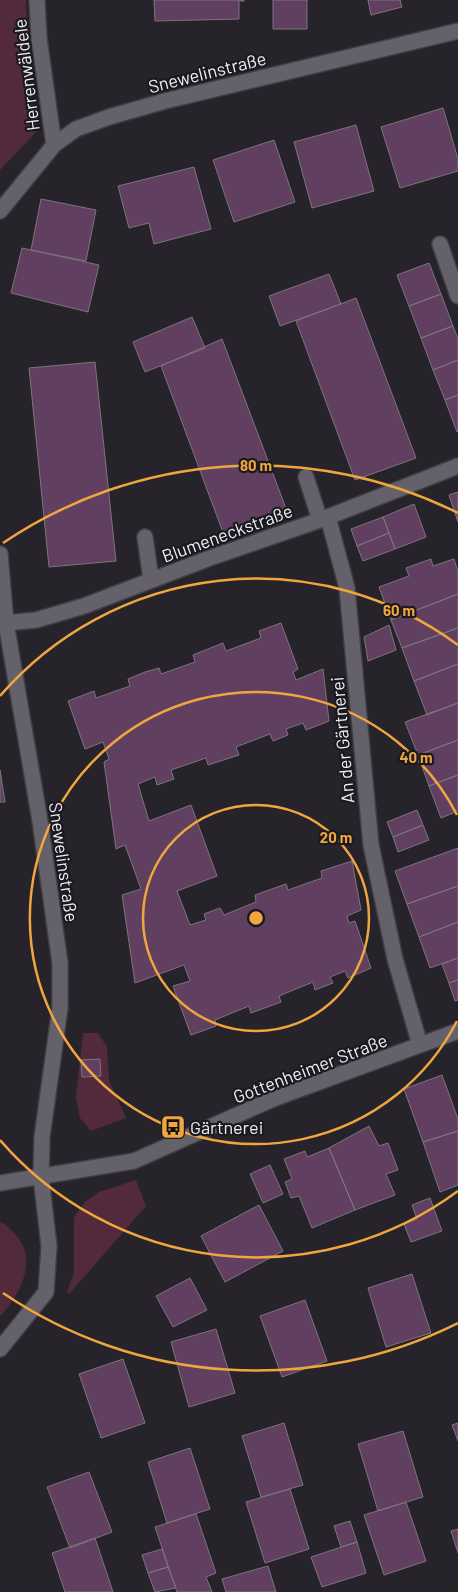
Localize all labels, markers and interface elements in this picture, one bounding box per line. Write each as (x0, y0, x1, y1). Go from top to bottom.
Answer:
street label: Herrenwäldele (8, 18, 44, 132)
street label: Snewelinstraße (146, 47, 268, 97)
text: 80 m (240, 456, 272, 474)
street label: Blumeneckstraße (159, 499, 295, 567)
text: 60 m (383, 601, 415, 619)
street label: An der Gärtnerei (326, 676, 358, 804)
text: 40 m (399, 748, 433, 766)
street label: Snewelinstraße (45, 801, 83, 923)
text: 20 m (320, 828, 352, 846)
centre of rings (247, 909, 265, 927)
street label: Gottenheimer Straße (230, 1028, 390, 1108)
bus stop icon: Gärtnerei (160, 1114, 186, 1140)
place label: Gärtnerei (190, 1116, 263, 1138)

